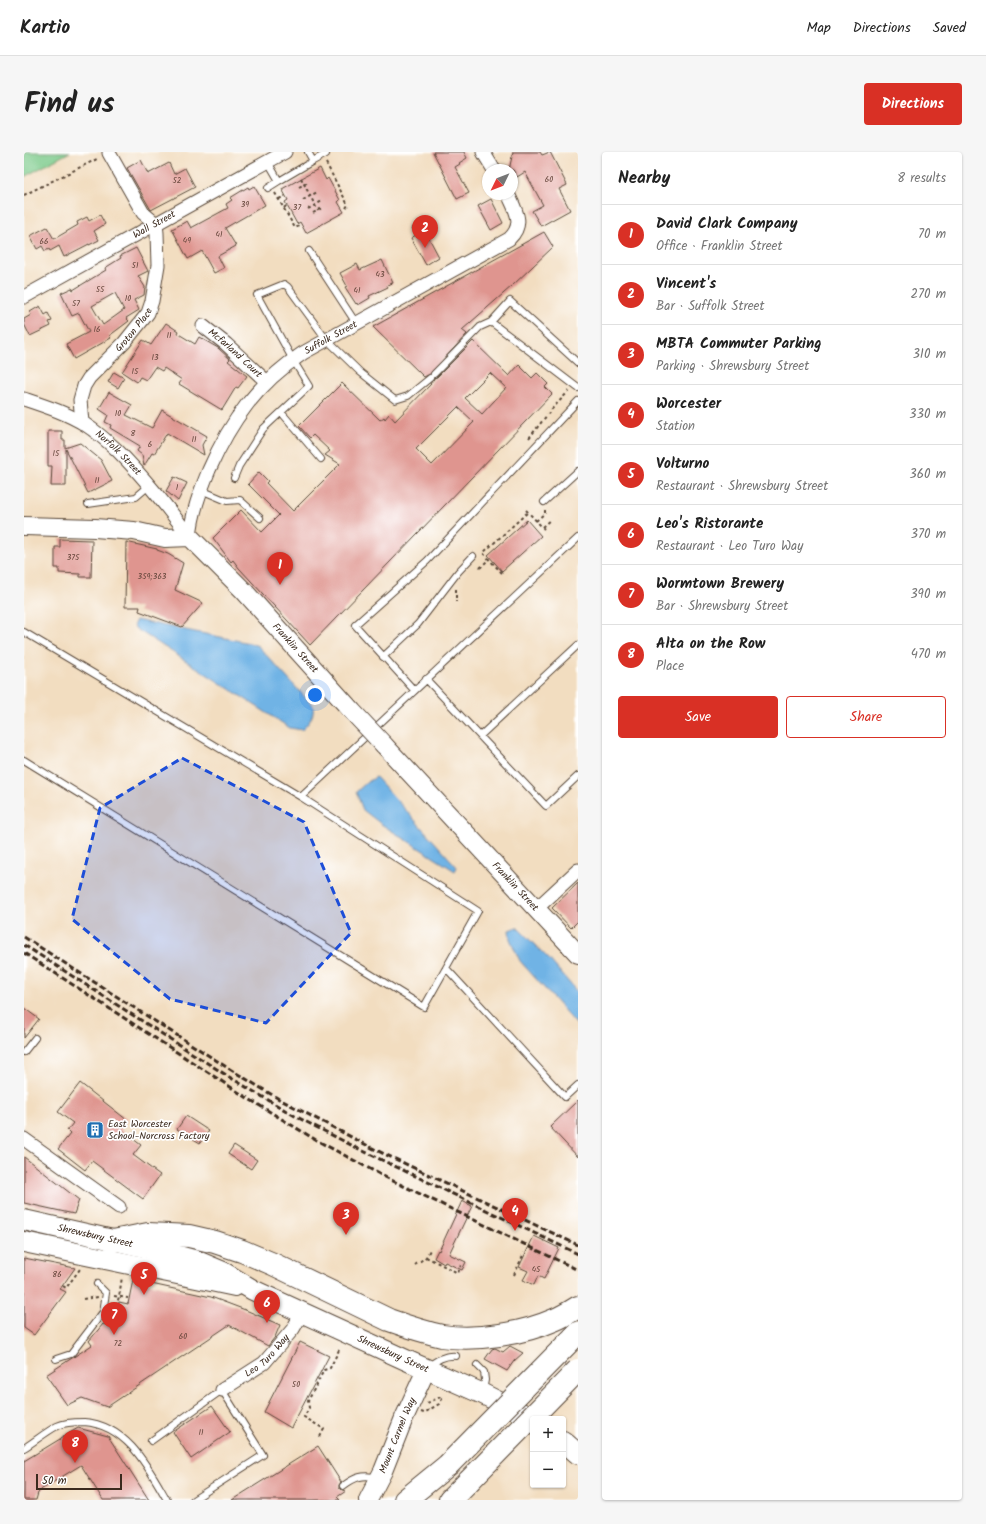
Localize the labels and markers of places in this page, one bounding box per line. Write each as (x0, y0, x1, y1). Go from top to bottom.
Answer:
pin: 2 (412, 215, 438, 248)
pin: 1 (267, 552, 293, 585)
place label: East Worcester School-Norcross Factory (108, 1116, 210, 1144)
building icon: East Worcester School-Norcross Factory (85, 1120, 105, 1140)
pin: 4 (502, 1198, 528, 1231)
pin: 3 (333, 1202, 359, 1235)
pin: 5 (131, 1262, 157, 1295)
pin: 6 (254, 1290, 280, 1323)
pin: 7 (101, 1302, 127, 1335)
pin: 8 (62, 1430, 88, 1463)

